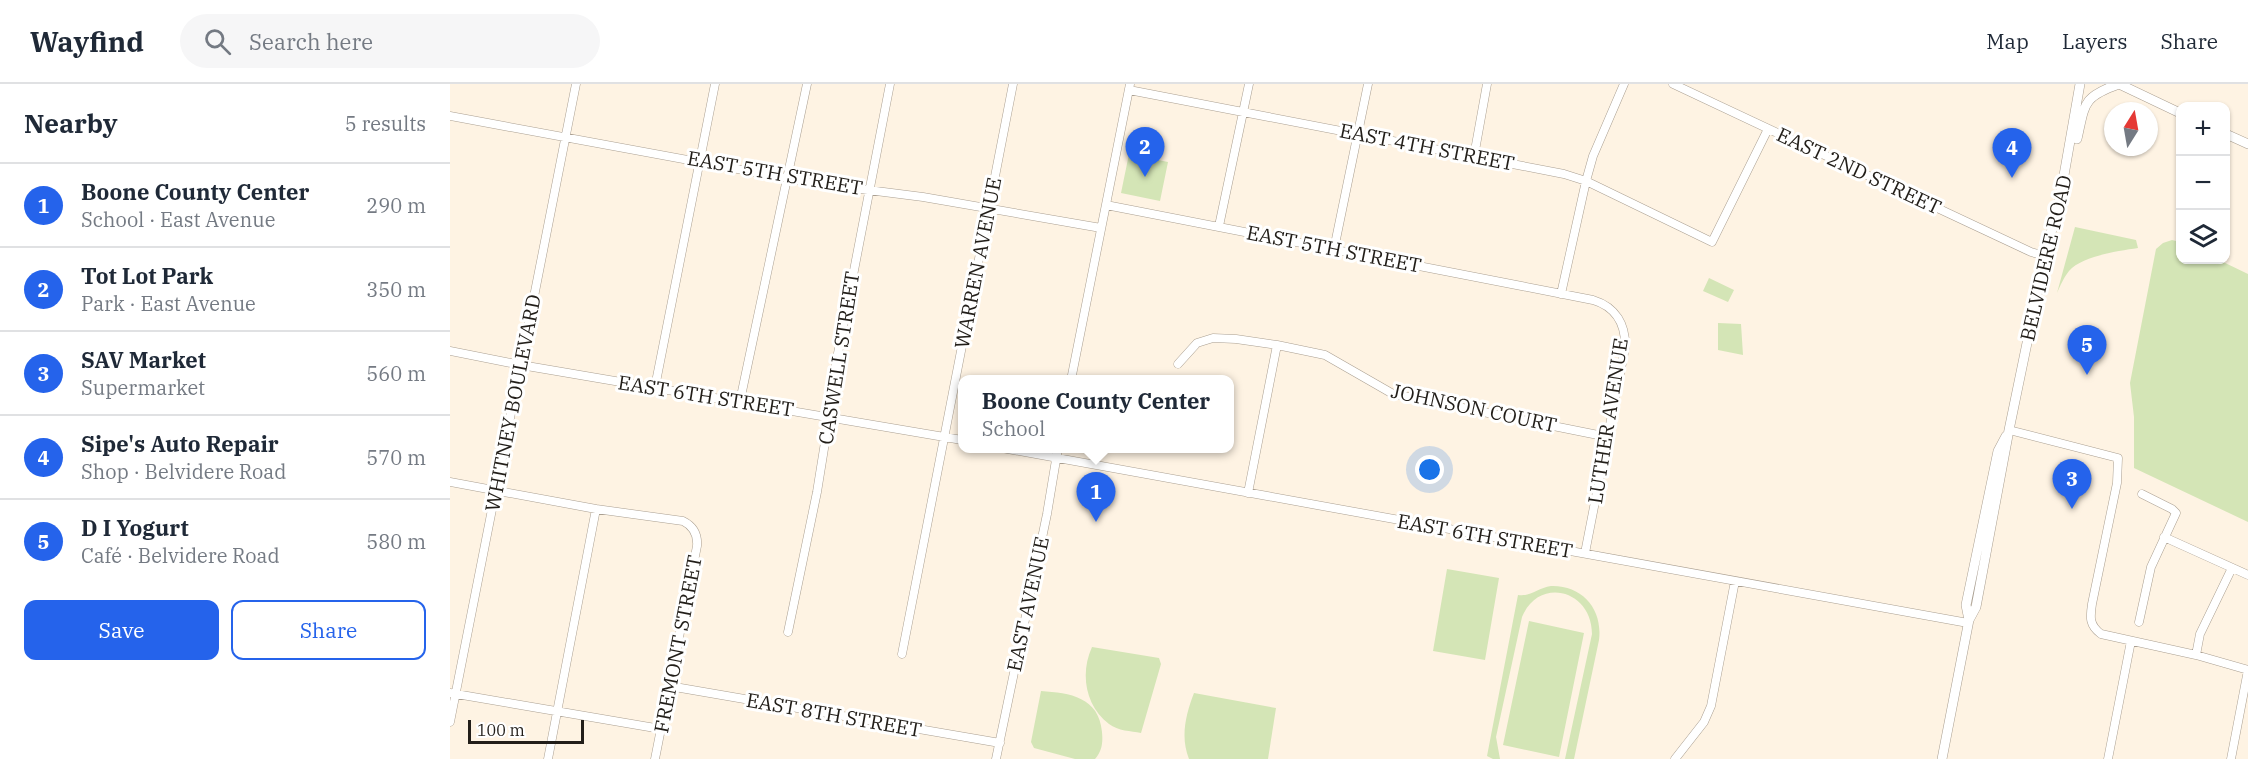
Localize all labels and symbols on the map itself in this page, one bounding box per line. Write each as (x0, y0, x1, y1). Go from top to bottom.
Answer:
north arrow (2104, 102, 2158, 156)
street label: EAST 4TH STREET (1337, 116, 1517, 177)
street label: EAST 2ND STREET (1773, 121, 1946, 221)
pin: 2 (1126, 128, 1164, 177)
pin: 4 (1992, 128, 2032, 178)
street label: EAST 5TH STREET (685, 144, 865, 201)
street label: BELVIDERE ROAD (2013, 172, 2078, 344)
street label: WARREN AVENUE (948, 175, 1007, 351)
street label: EAST 5TH STREET (1244, 218, 1424, 279)
street label: CASWELL STREET (811, 269, 866, 447)
street label: WHITNEY BOULEVARD (478, 292, 547, 514)
pin: 5 (2068, 326, 2106, 375)
street label: LUTHER AVENUE (1581, 336, 1634, 506)
street label: EAST 6TH STREET (616, 368, 796, 423)
street label: JOHNSON COURT (1389, 377, 1559, 438)
your location (1415, 455, 1444, 484)
pin: 3 (2052, 460, 2092, 509)
pin: 1 (1076, 472, 1116, 522)
street label: EAST 6TH STREET (1395, 507, 1575, 564)
street label: EAST AVENUE (1000, 534, 1055, 674)
street label: FREMONT STREET (647, 553, 708, 735)
street label: EAST 8TH STREET (744, 686, 924, 743)
scale bar (468, 717, 584, 744)

